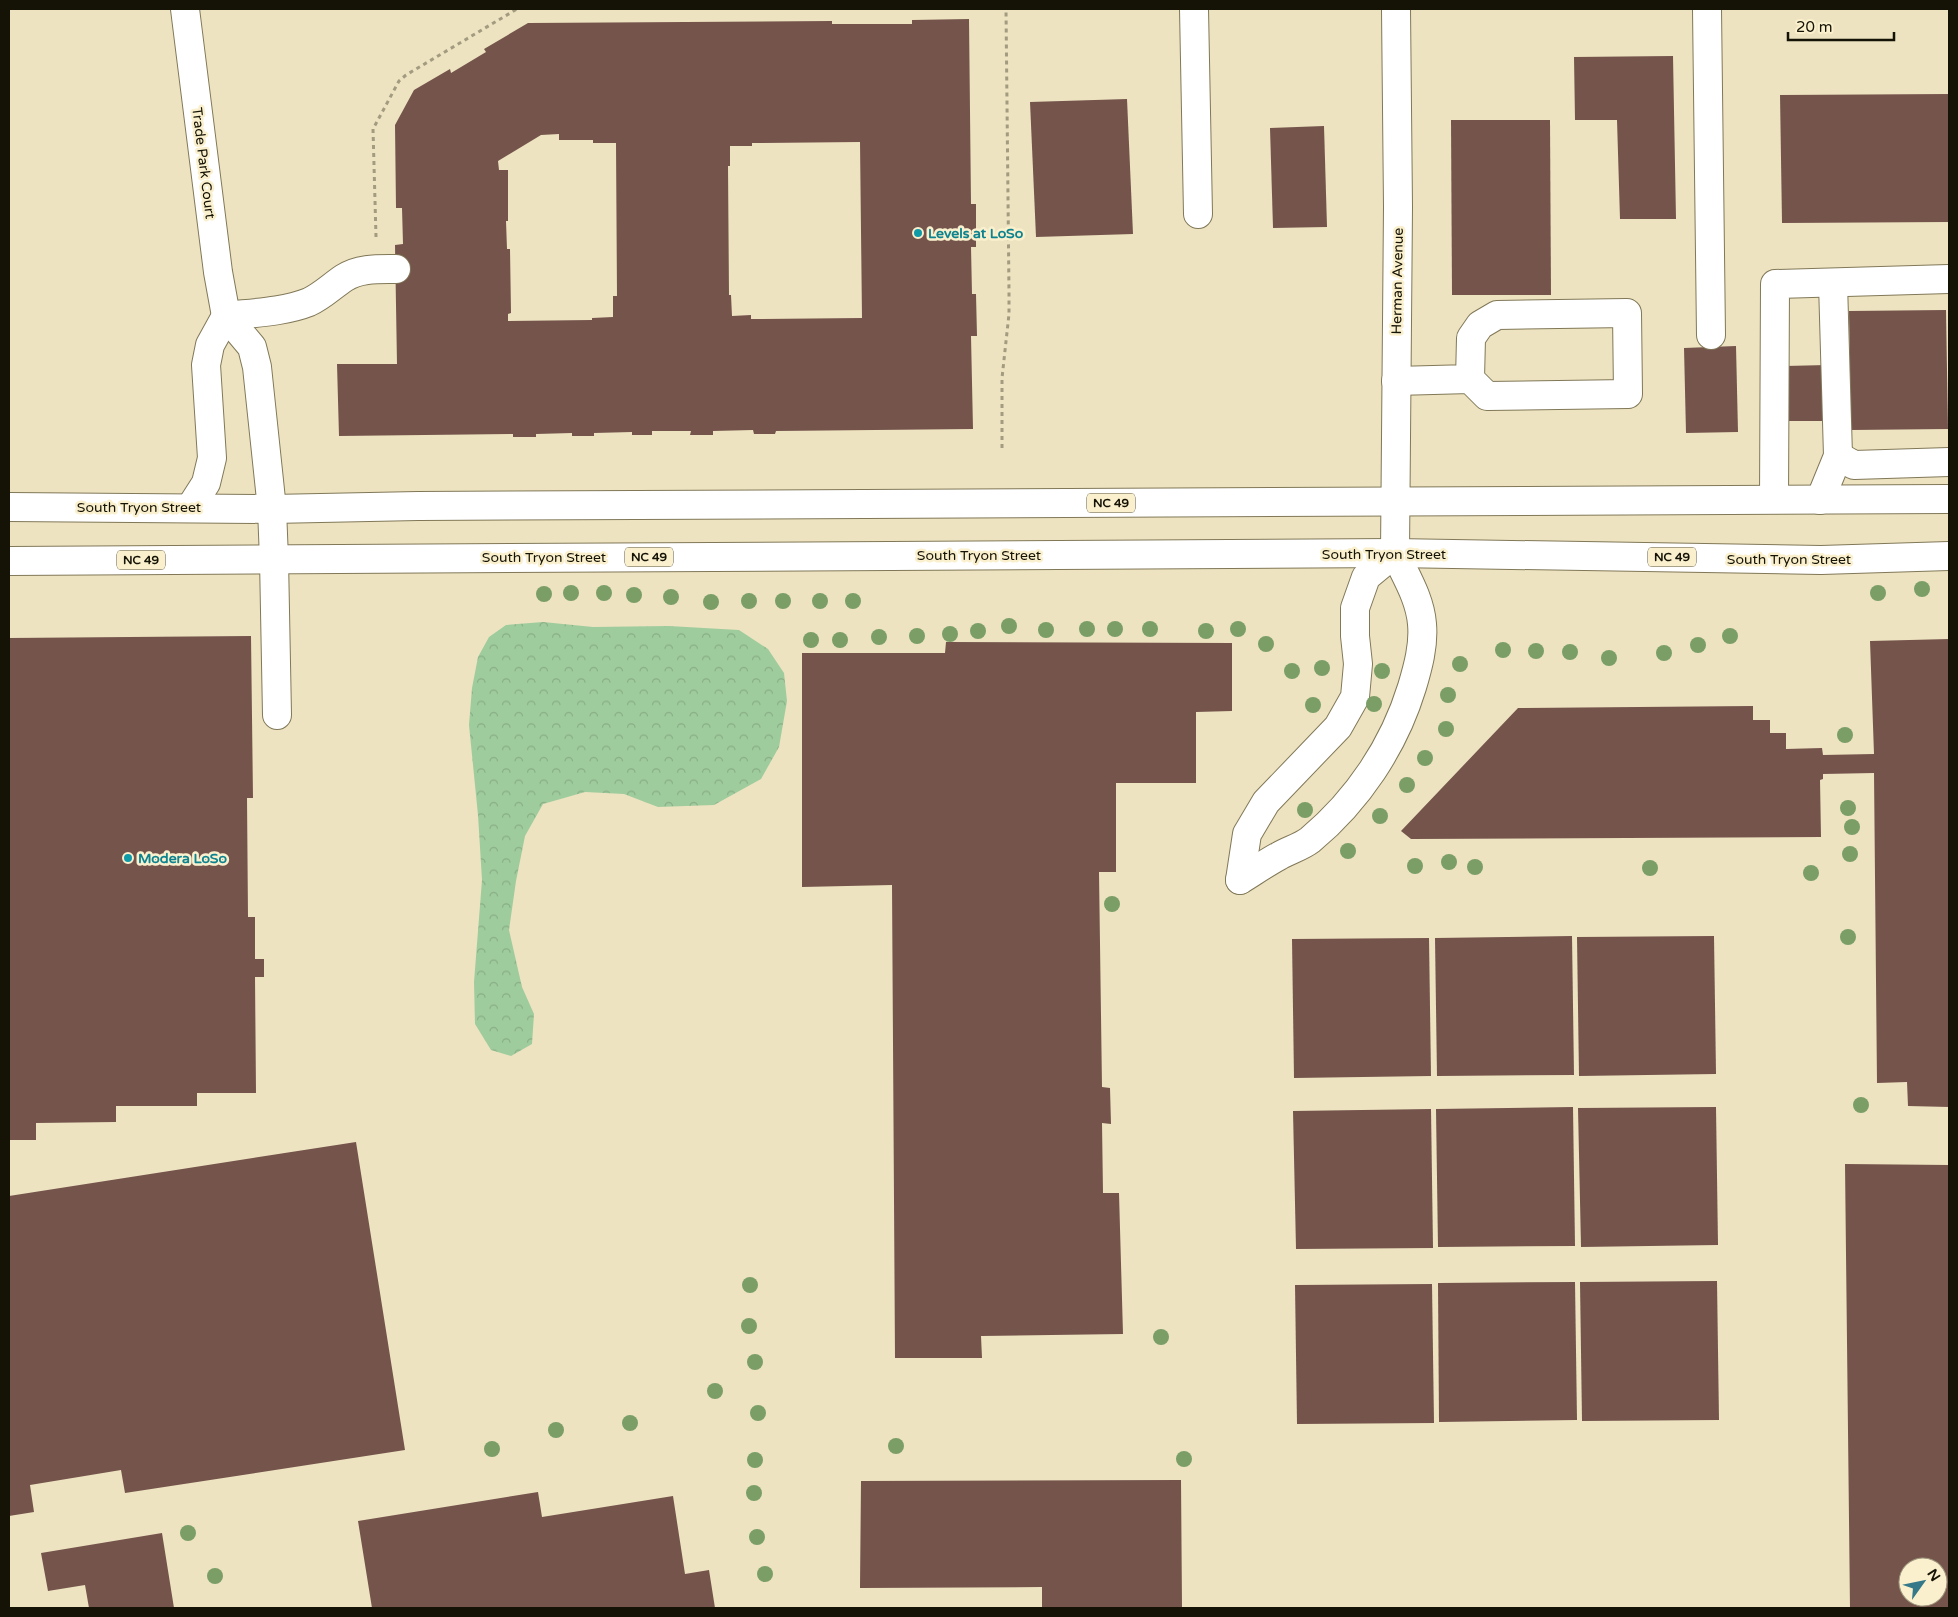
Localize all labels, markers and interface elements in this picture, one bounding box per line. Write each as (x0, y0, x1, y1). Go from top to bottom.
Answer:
scale bar (1788, 10, 1894, 42)
text: 20 m (1796, 18, 1833, 36)
street label: Trade Park Court (188, 106, 219, 220)
place label: Levels at LoSo (928, 225, 1024, 242)
marker: Levels at LoSo (912, 227, 924, 239)
street label: Herman Avenue (1388, 227, 1407, 334)
road number: NC 49 (1087, 493, 1135, 512)
street label: South Tryon Street (77, 499, 202, 516)
street label: South Tryon Street (1322, 546, 1447, 563)
street label: South Tryon Street (917, 547, 1042, 564)
road number: NC 49 (625, 548, 673, 566)
road number: NC 49 (1648, 548, 1696, 566)
street label: South Tryon Street (482, 549, 607, 566)
road number: NC 49 (117, 550, 165, 570)
street label: South Tryon Street (1727, 551, 1852, 568)
place label: Modera LoSo (138, 850, 227, 867)
marker: Modera LoSo (122, 852, 134, 864)
north arrow (1898, 1557, 1948, 1607)
text: N (1923, 1566, 1944, 1585)

